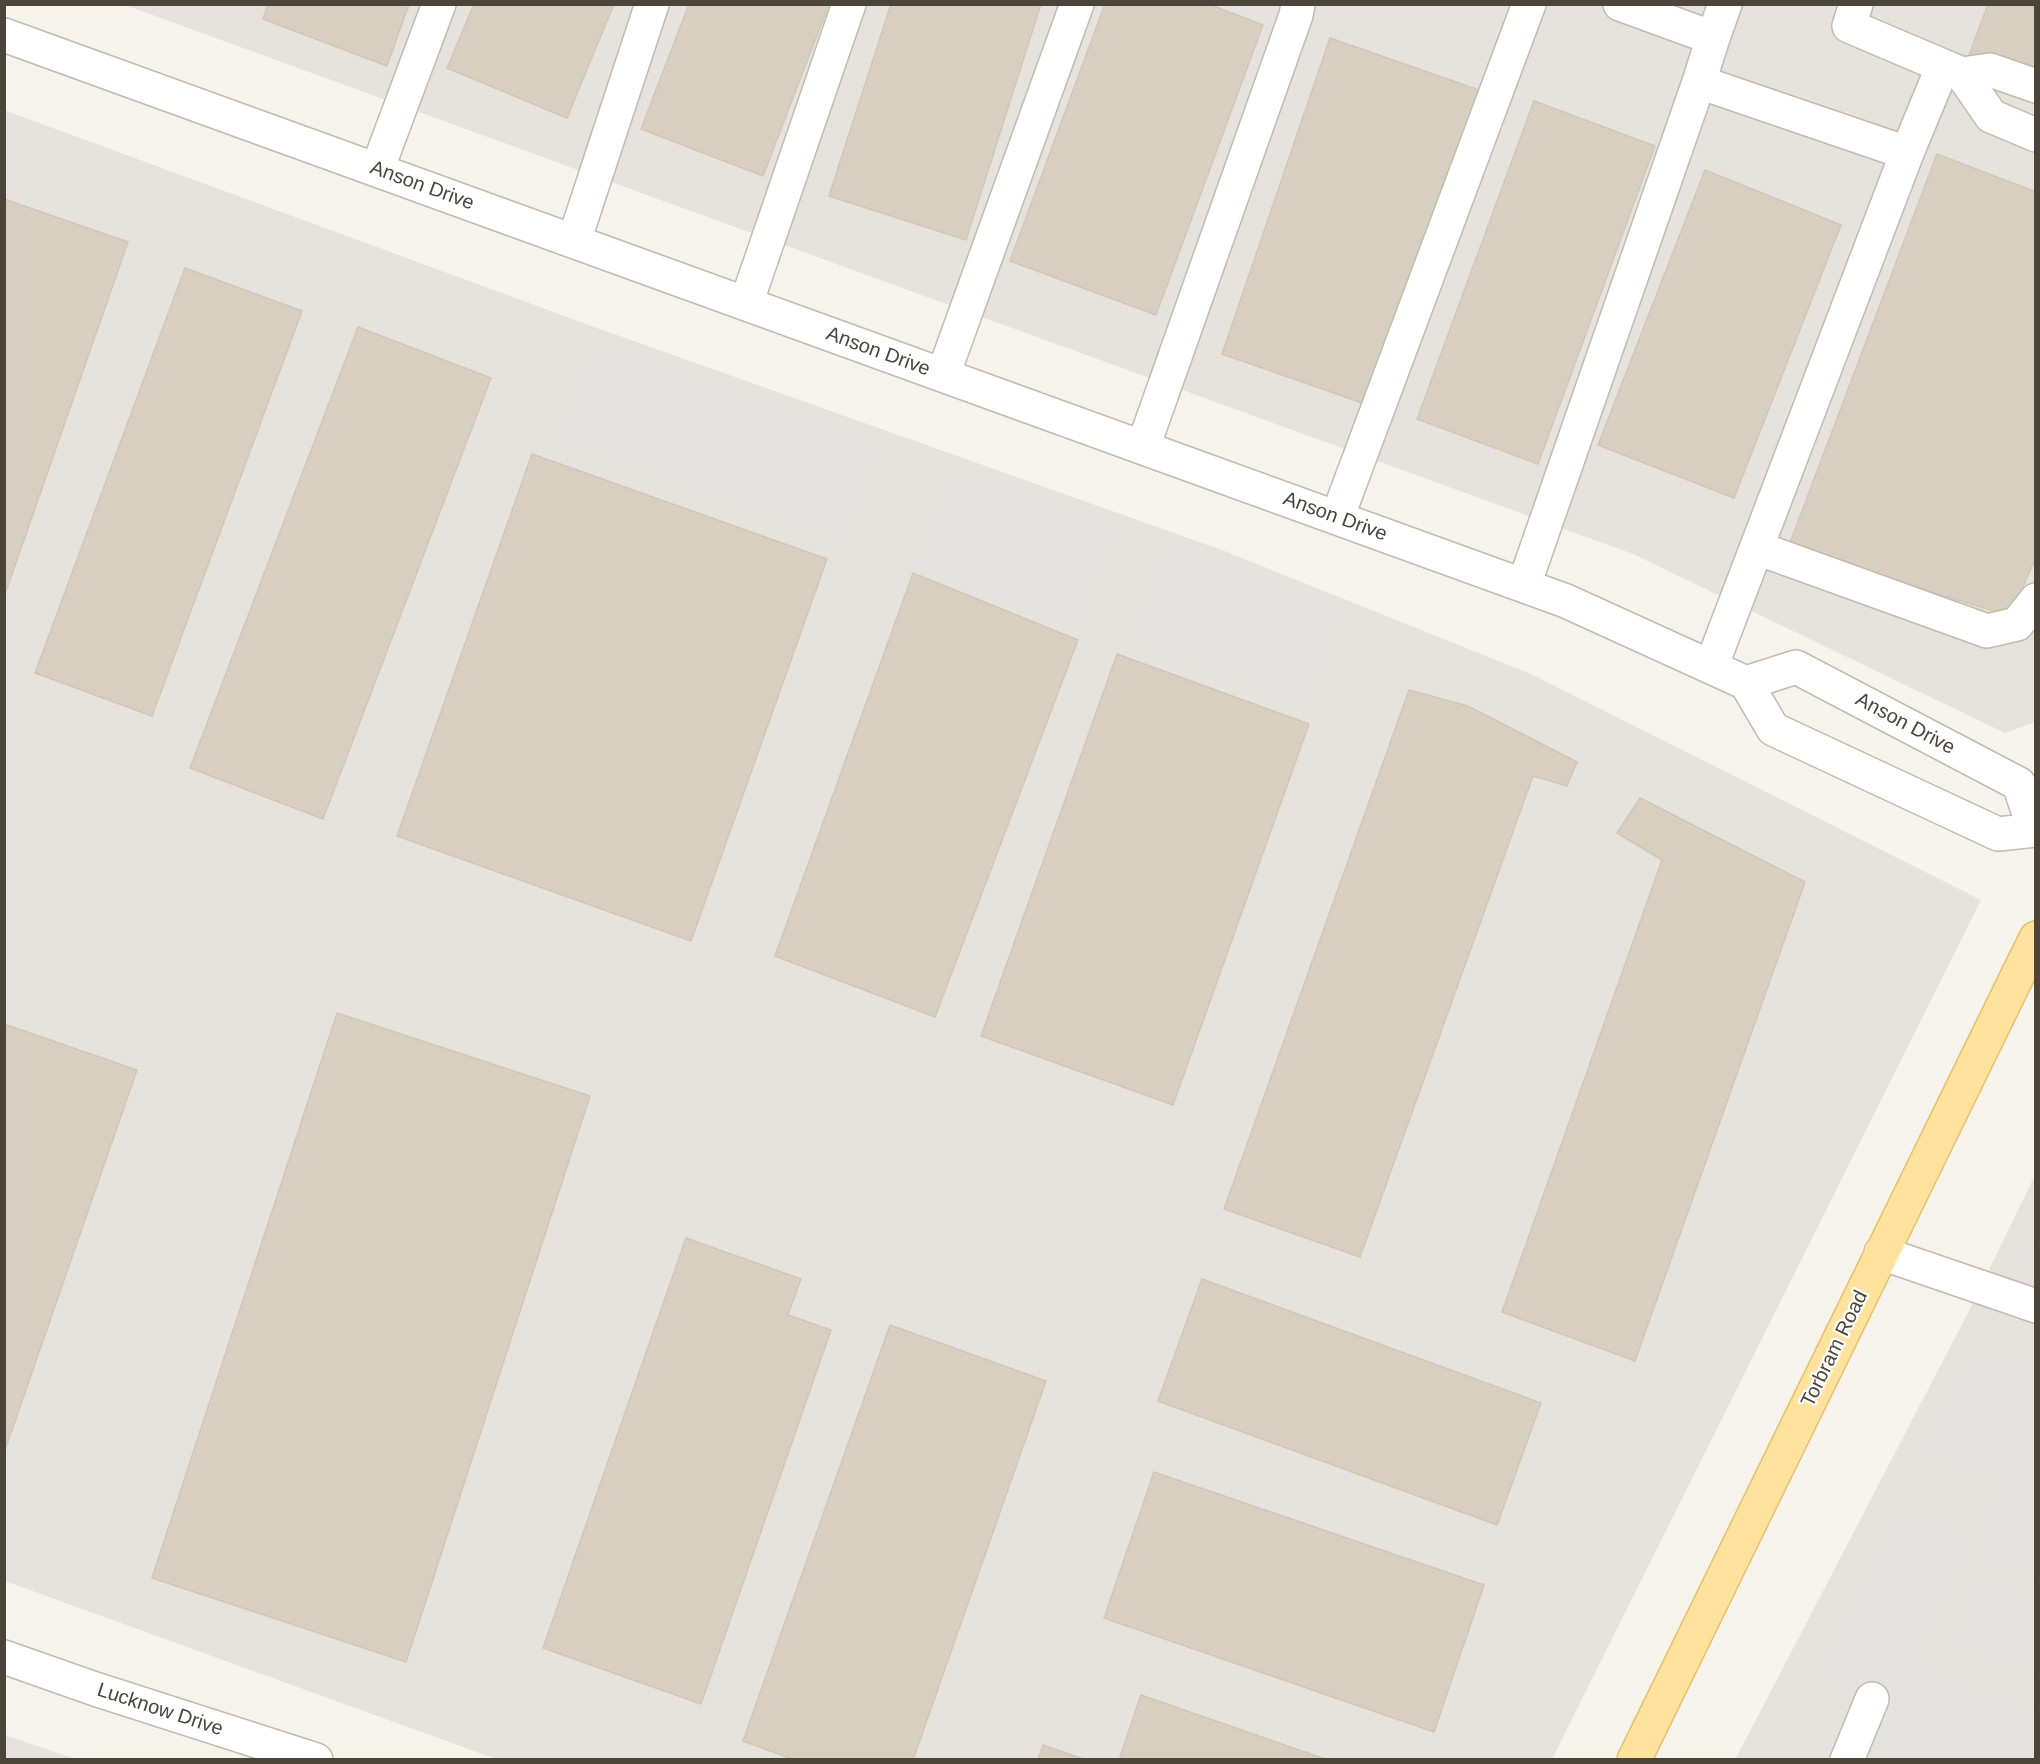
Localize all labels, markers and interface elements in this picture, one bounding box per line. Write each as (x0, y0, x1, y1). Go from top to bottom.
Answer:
street label: Anson Drive (367, 156, 477, 216)
street label: Anson Drive (823, 322, 933, 382)
street label: Anson Drive (1280, 487, 1390, 547)
street label: Anson Drive (1851, 688, 1959, 760)
street label: Torbram Road (1796, 1287, 1874, 1411)
street label: Lucknow Drive (94, 1678, 226, 1742)

